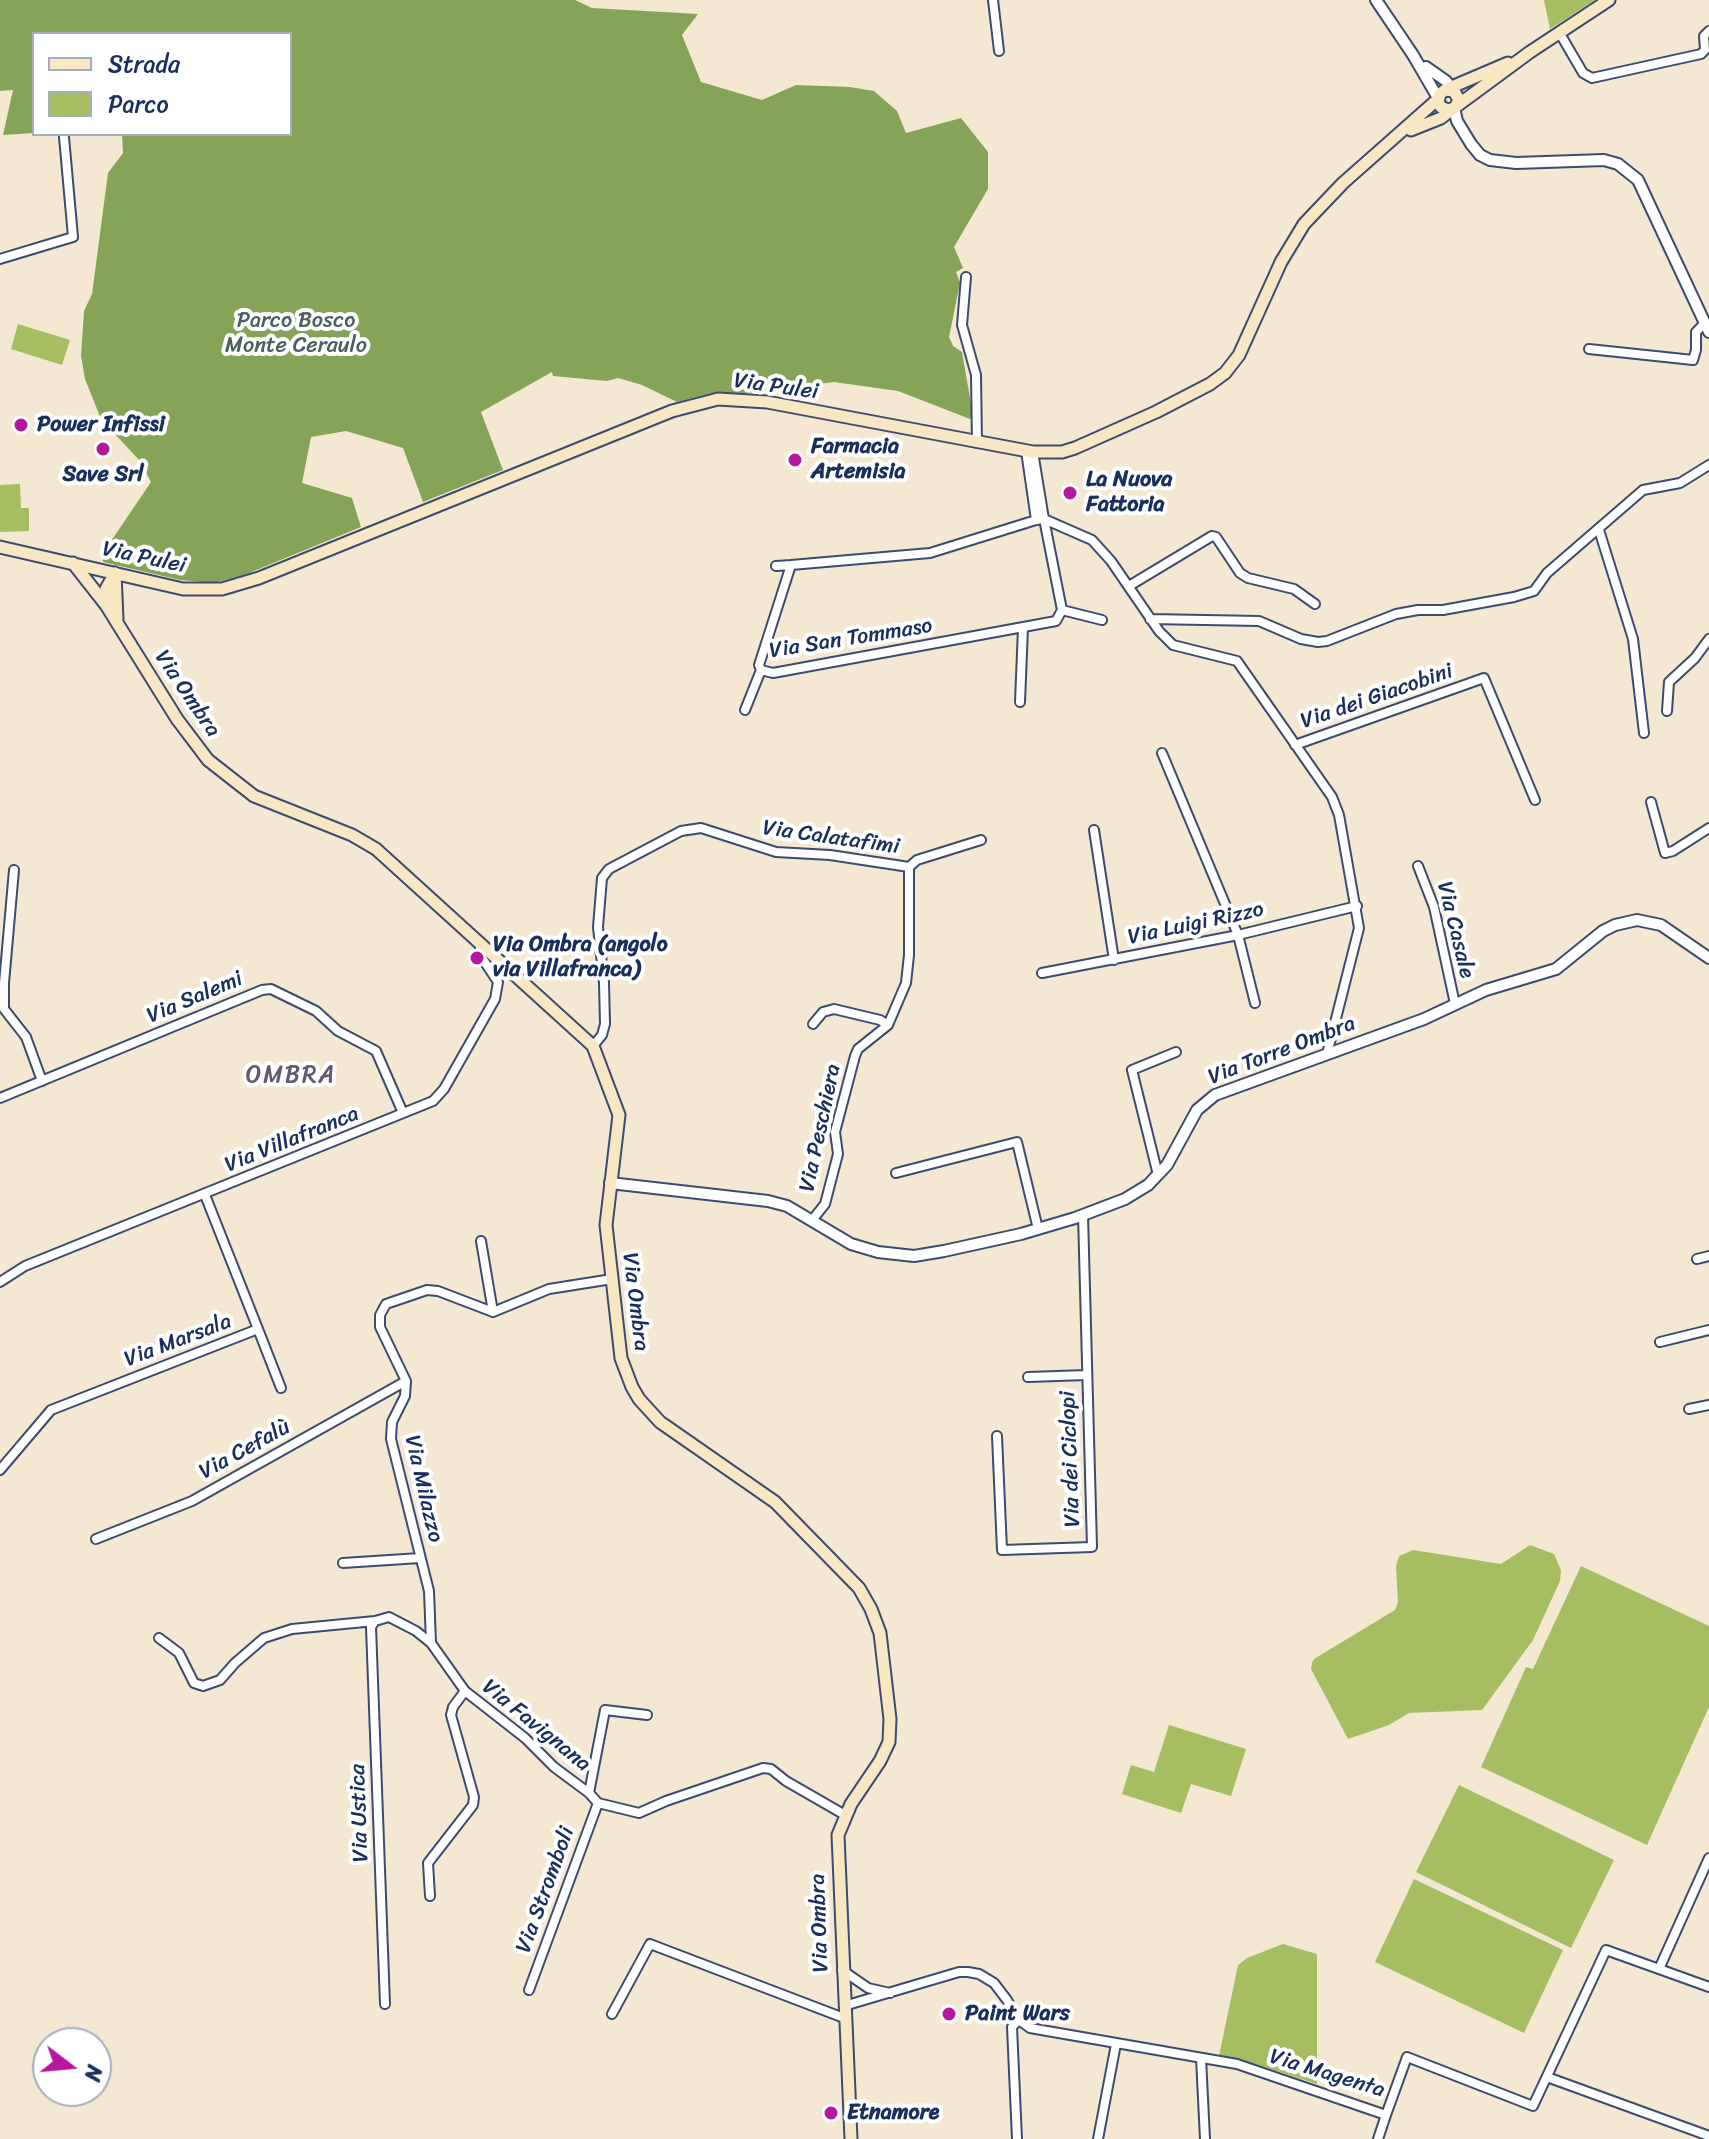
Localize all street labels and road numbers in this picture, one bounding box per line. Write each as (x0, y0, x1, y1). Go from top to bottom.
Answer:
street label: Via Pulei (732, 368, 820, 406)
street label: Via Pulei (100, 536, 188, 580)
street label: Via San Tommaso (768, 613, 934, 665)
street label: Via Ombra (148, 646, 226, 742)
street label: Via dei Giacobini (1297, 659, 1457, 735)
street label: Via Calatafimi (761, 815, 901, 861)
street label: Via Casale (1430, 879, 1480, 981)
street label: Via Luigi Rizzo (1126, 897, 1266, 951)
street label: Via Salemi (143, 966, 247, 1030)
street label: Via Torre Ombra (1205, 1011, 1359, 1091)
street label: Via Peschiera (795, 1062, 847, 1194)
street label: Via Villafranca (221, 1101, 363, 1179)
street label: Via Ombra (616, 1251, 654, 1353)
street label: Via Marsala (121, 1309, 235, 1373)
street label: Via dei Ciclopi (1055, 1390, 1087, 1528)
street label: Via Cefalù (195, 1414, 295, 1486)
street label: Via Milazzo (398, 1433, 448, 1545)
street label: Via Favignana (476, 1674, 596, 1778)
street label: Via Ustica (345, 1763, 375, 1863)
street label: Via Stromboli (511, 1823, 581, 1957)
street label: Via Ombra (805, 1873, 835, 1973)
street label: Via Magenta (1266, 2044, 1388, 2104)

